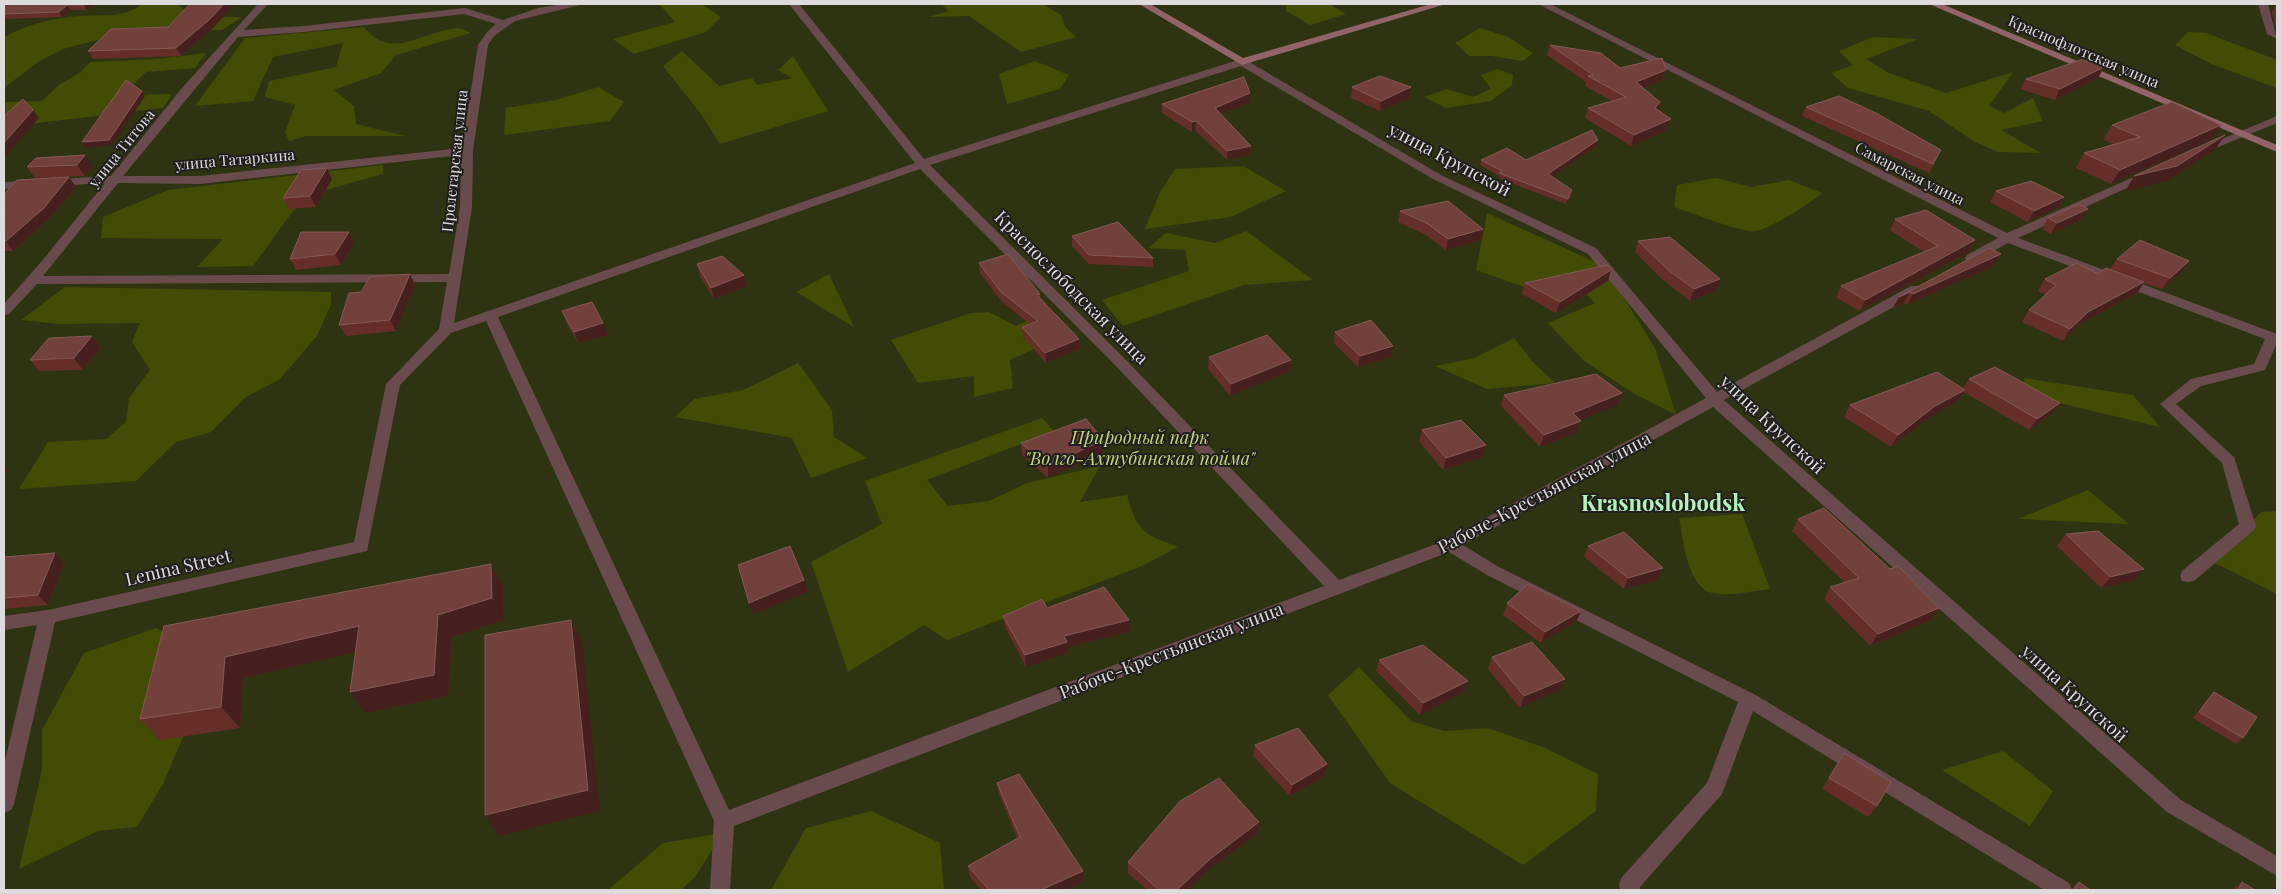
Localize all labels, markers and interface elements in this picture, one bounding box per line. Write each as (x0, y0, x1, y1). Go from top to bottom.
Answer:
street label: Краснофлотская улица (2005, 10, 2163, 92)
street label: Пролетарская улица (437, 88, 471, 233)
street label: улица Титова (83, 104, 159, 192)
street label: улица Крупской (1384, 116, 1515, 201)
street label: Самарская улица (1852, 137, 1969, 209)
street label: улица Татаркина (173, 144, 296, 174)
street label: Краснослободская улица (990, 205, 1154, 369)
street label: улица Крупской (1715, 368, 1831, 479)
park label: Природный парк "Волго-Ахтубинская пойма" (1025, 425, 1257, 470)
street label: Рабоче-Крестьянская улица (1433, 426, 1655, 558)
district label: Krasnoslobodsk (1581, 487, 1745, 517)
street label: Lenina Street (123, 543, 234, 591)
street label: Рабоче-Крестьянская улица (1056, 596, 1286, 704)
street label: улица Крупской (2016, 638, 2133, 747)

